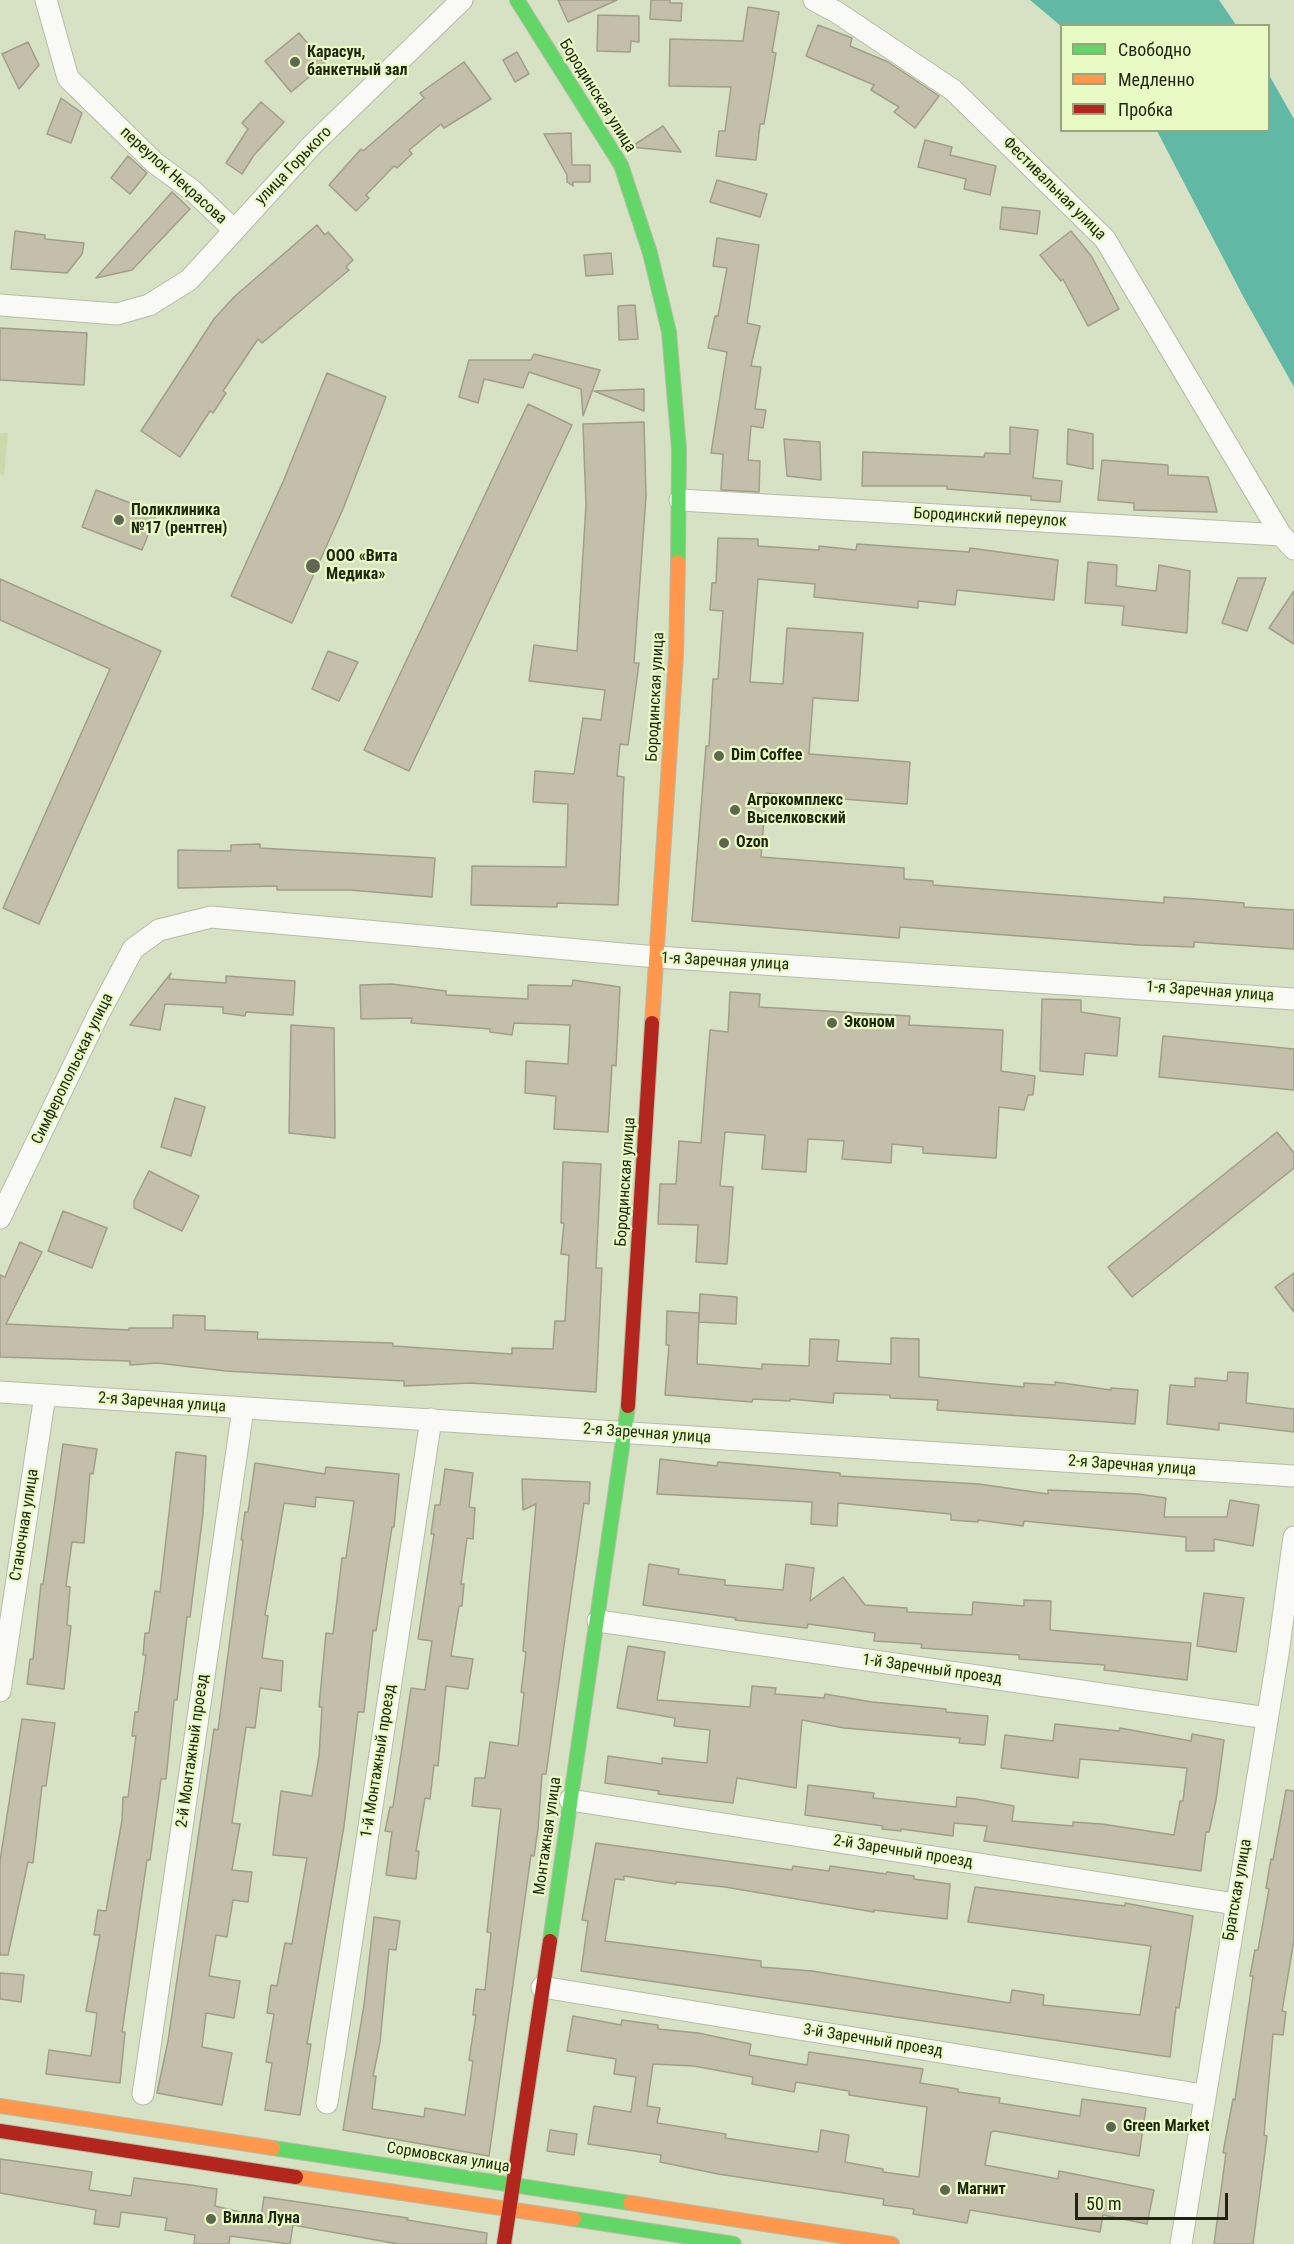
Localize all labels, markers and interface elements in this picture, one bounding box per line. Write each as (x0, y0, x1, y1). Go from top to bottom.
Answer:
legend (1060, 24, 1270, 132)
street label: Бородинская улица (554, 36, 640, 156)
text: Свободно (1118, 39, 1191, 60)
place label: Карасун, банкетный зал (307, 43, 407, 81)
marker: Карасун, банкетный зал (288, 55, 302, 69)
text: Медленно (1118, 69, 1195, 90)
text: Пробка (1118, 99, 1173, 120)
street label: переулок Некрасова (116, 123, 230, 229)
street label: улица Горького (252, 123, 336, 209)
street label: Фестивальная улица (998, 133, 1110, 245)
place label: Поликлиника №17 (рентген) (131, 501, 227, 539)
street label: Бородинский переулок (913, 504, 1067, 532)
marker: Поликлиника №17 (рентген) (112, 513, 126, 527)
place label: ООО «Вита Медика» (326, 547, 397, 585)
marker: ООО «Вита Медика» (304, 557, 322, 575)
street label: Бородинская улица (643, 632, 669, 762)
place label: Dim Coffee (731, 746, 802, 766)
marker: Dim Coffee (712, 749, 726, 763)
place label: Агрокомплекс Выселковский (747, 791, 846, 829)
marker: Агрокомплекс Выселковский (728, 803, 742, 817)
place label: Ozon (736, 833, 769, 853)
marker: Ozon (717, 836, 731, 850)
street label: 1-я Заречная улица (660, 949, 790, 975)
street label: 1-я Заречная улица (1145, 978, 1275, 1006)
street label: Симферопольская улица (28, 990, 118, 1148)
place label: Эконом (844, 1013, 895, 1033)
marker: Эконом (825, 1016, 839, 1030)
street label: Бородинская улица (612, 1117, 640, 1247)
street label: 2-я Заречная улица (97, 1389, 227, 1417)
street label: 2-я Заречная улица (582, 1420, 712, 1448)
street label: 2-я Заречная улица (1067, 1452, 1197, 1480)
street label: Станочная улица (7, 1468, 43, 1582)
street label: 1-й Заречный проезд (861, 1651, 1003, 1689)
street label: 2-й Монтажный проезд (173, 1673, 213, 1829)
street label: 1-й Монтажный проезд (357, 1683, 401, 1839)
street label: Монтажная улица (530, 1776, 566, 1896)
street label: 2-й Заречный проезд (832, 1832, 974, 1872)
street label: Братская улица (1220, 1837, 1256, 1943)
street label: 3-й Заречный проезд (802, 2021, 944, 2061)
place label: Green Market (1123, 2117, 1209, 2137)
marker: Green Market (1104, 2120, 1118, 2134)
street label: Сормовская улица (385, 2139, 511, 2177)
place label: Магнит (957, 2180, 1006, 2200)
scale bar (1078, 2181, 1231, 2219)
marker: Магнит (938, 2183, 952, 2197)
text: 50 m (1086, 2193, 1121, 2214)
place label: Вилла Луна (223, 2209, 300, 2229)
marker: Вилла Луна (204, 2212, 218, 2226)

